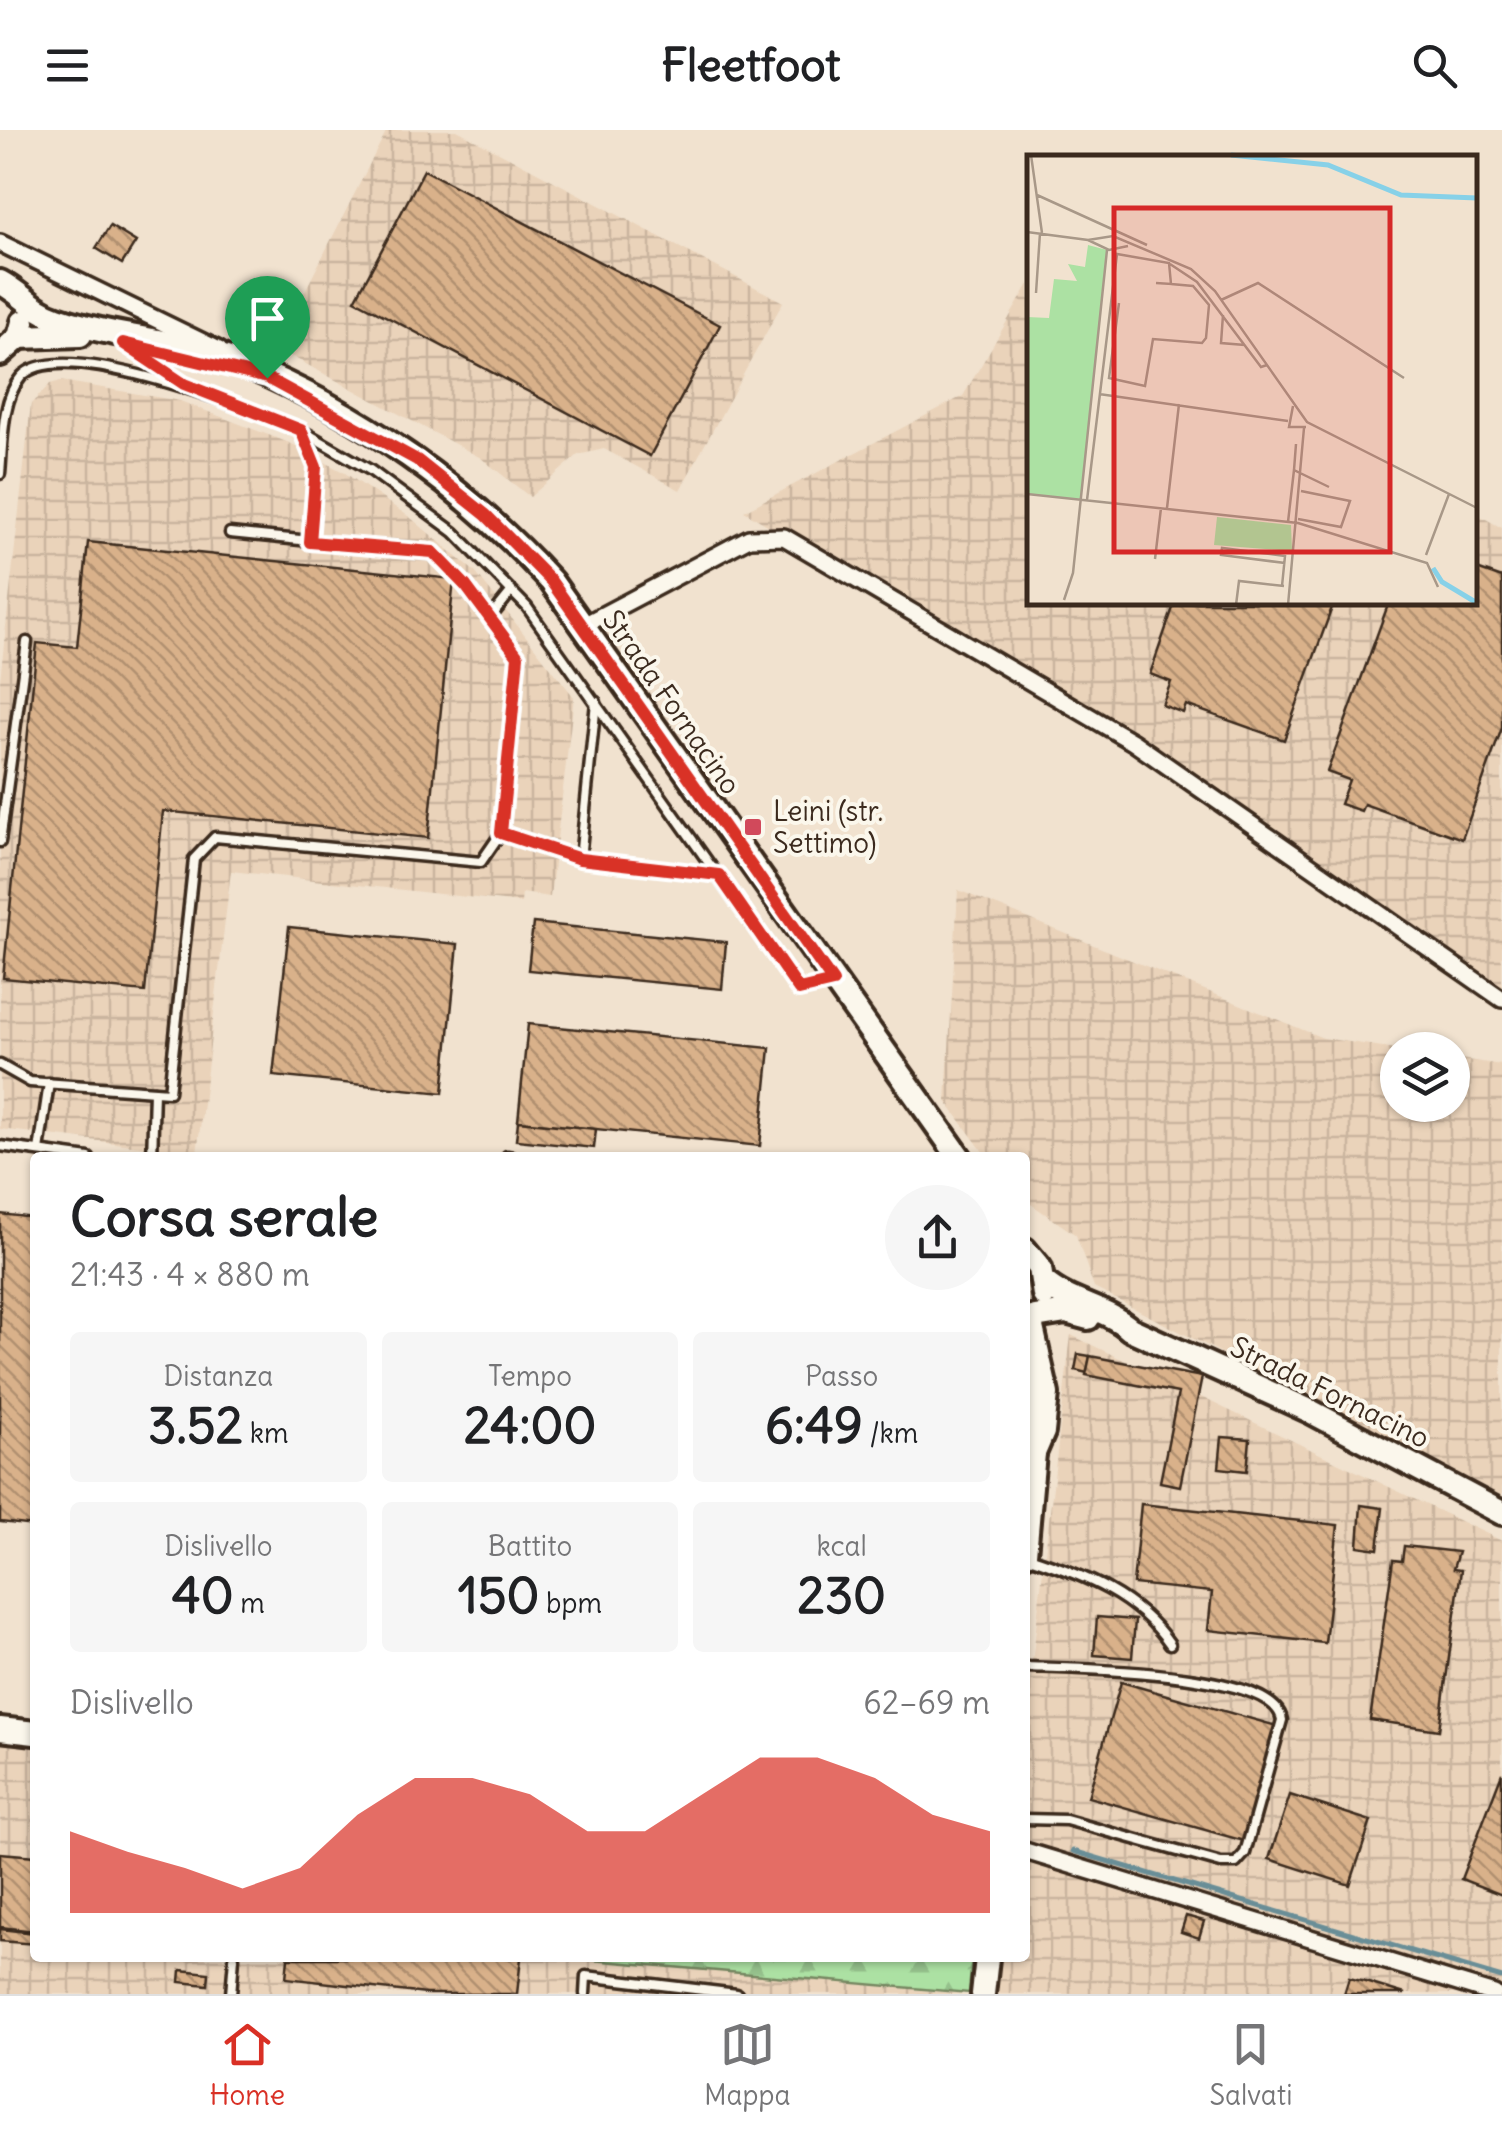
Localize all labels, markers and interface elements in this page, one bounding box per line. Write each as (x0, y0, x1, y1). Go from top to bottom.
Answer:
text: Fleetfoot (662, 37, 840, 93)
icon: menu (40, 38, 95, 93)
icon: search (1407, 38, 1462, 93)
inset map (1027, 155, 1477, 605)
pin (225, 276, 310, 379)
icon: arrive (240, 291, 295, 346)
street label: Strada Fornacino (595, 603, 749, 801)
place label: Leini (str. Settimo) (773, 793, 883, 861)
marker: Leini (str. Settimo) (742, 816, 764, 838)
map controls (1380, 1032, 1470, 1122)
button: layers (1380, 1032, 1470, 1122)
text: Corsa serale (70, 1182, 378, 1251)
button: share (885, 1185, 990, 1290)
text: 21:43 · 4 × 880 m (70, 1254, 310, 1295)
street label: Strada Fornacino (1225, 1328, 1435, 1456)
text: Distanza (163, 1358, 273, 1394)
text: Tempo (488, 1358, 572, 1394)
text: Passo (805, 1358, 878, 1394)
text: 3.52 (148, 1394, 243, 1457)
text: 24:00 (464, 1394, 596, 1457)
text: 6:49 (765, 1394, 863, 1457)
text: km (243, 1415, 289, 1451)
text: /km (863, 1415, 918, 1451)
text: Dislivello (164, 1528, 273, 1564)
text: Battito (488, 1528, 572, 1564)
text: kcal (816, 1528, 867, 1564)
text: 40 (172, 1564, 234, 1627)
text: 150 (458, 1564, 539, 1627)
text: 230 (797, 1564, 886, 1627)
text: m (234, 1585, 265, 1621)
text: bpm (539, 1585, 602, 1621)
text: Dislivello (70, 1682, 194, 1723)
text: 62–69 m (863, 1682, 990, 1723)
tab: Home (210, 2017, 285, 2113)
tab: Mappa (704, 2017, 790, 2113)
tab: Salvati (1210, 2017, 1292, 2113)

